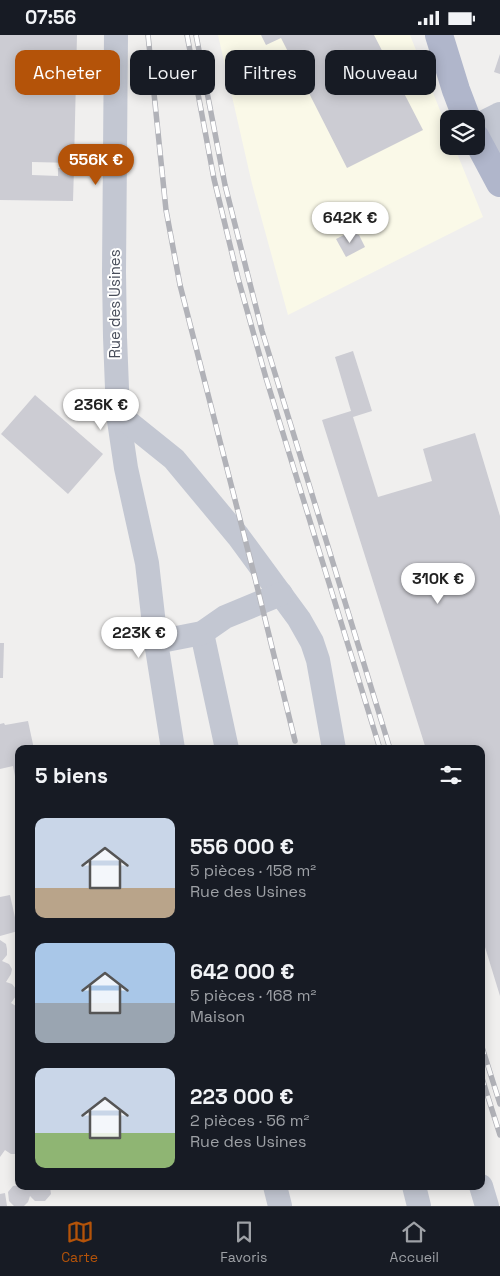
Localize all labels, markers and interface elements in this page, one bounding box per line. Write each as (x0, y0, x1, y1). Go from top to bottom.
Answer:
text: 07:56 (25, 5, 76, 30)
chip: Acheter (15, 50, 120, 95)
chip: Louer (130, 50, 215, 95)
chip: Filtres (225, 50, 315, 95)
chip: Nouveau (325, 50, 436, 95)
map controls (440, 110, 485, 155)
button: layers (440, 110, 485, 155)
pin: 556K € (55, 143, 137, 186)
text: 556K € (69, 149, 123, 170)
pin: 642K € (309, 201, 391, 244)
text: 642K € (323, 207, 377, 228)
street label: Rue des Usines (105, 249, 124, 359)
pin: 236K € (60, 389, 142, 431)
text: 236K € (74, 394, 128, 415)
pin: 310K € (397, 563, 479, 605)
text: 310K € (412, 568, 464, 589)
pin: 223K € (98, 617, 180, 659)
text: 223K € (112, 622, 166, 643)
icon: filters (437, 761, 465, 789)
text: 5 biens (35, 762, 108, 789)
text: 556 000 € (190, 833, 294, 860)
icon: home (75, 838, 135, 898)
text: 5 pièces · 158 m² (190, 860, 316, 881)
text: Rue des Usines (190, 881, 307, 902)
text: 642 000 € (190, 958, 295, 985)
icon: home (75, 963, 135, 1023)
text: 5 pièces · 168 m² (190, 985, 316, 1006)
text: Maison (190, 1006, 245, 1027)
text: 223 000 € (190, 1083, 293, 1110)
icon: home (75, 1088, 135, 1148)
text: 2 pièces · 56 m² (190, 1110, 309, 1131)
text: Rue des Usines (190, 1131, 307, 1152)
tab: Carte (61, 1218, 98, 1266)
tab: Favoris (220, 1218, 267, 1266)
tab: Accueil (390, 1218, 439, 1266)

